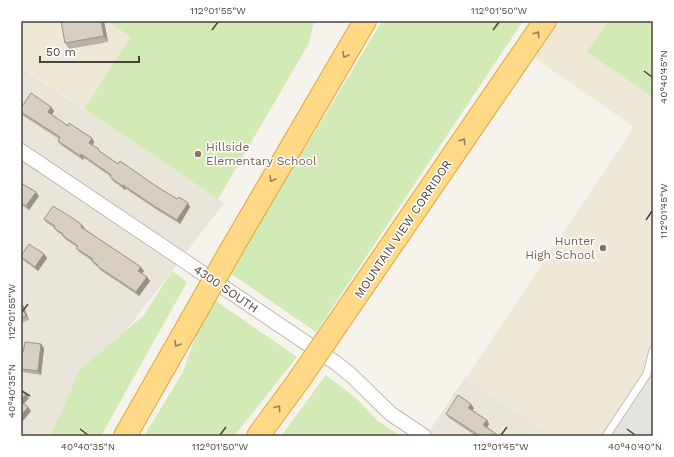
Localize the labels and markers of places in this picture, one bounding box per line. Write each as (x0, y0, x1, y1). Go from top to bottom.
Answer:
place label: Hillside Elementary School (206, 140, 317, 168)
marker: Hillside Elementary School (193, 149, 203, 159)
place label: Hunter High School (525, 234, 595, 262)
marker: Hunter High School (598, 243, 608, 253)

